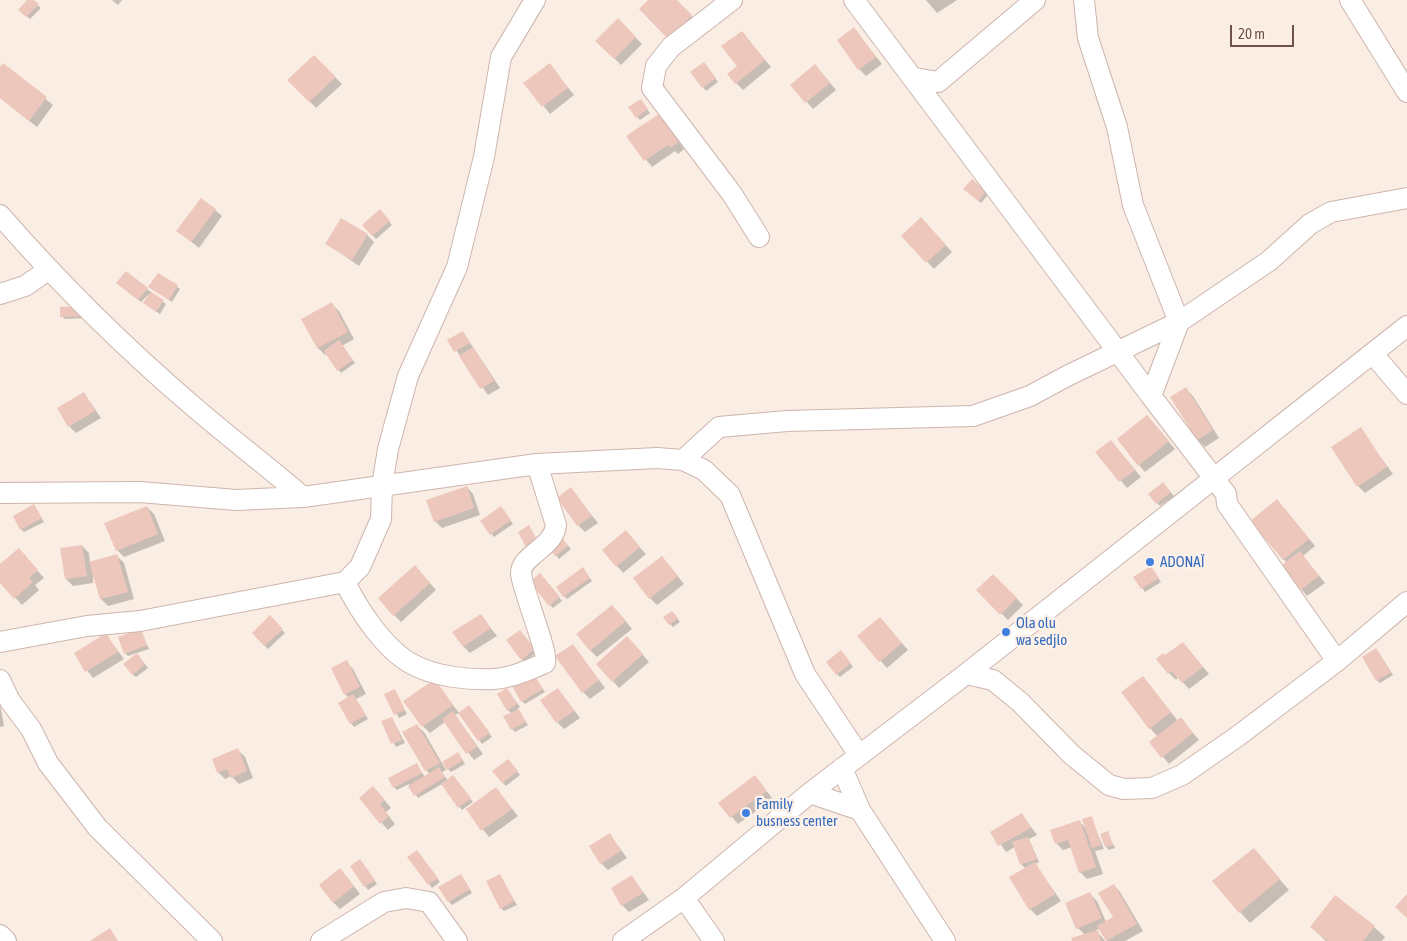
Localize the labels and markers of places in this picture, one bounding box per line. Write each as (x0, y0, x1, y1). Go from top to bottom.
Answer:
place label: ADONAÏ (1160, 553, 1205, 571)
marker: ADONAÏ (1144, 556, 1156, 568)
place label: Ola olu wa sedjlo (1016, 614, 1067, 649)
marker: Ola olu wa sedjlo (1000, 626, 1012, 638)
place label: Family busness center (756, 795, 837, 830)
marker: Family busness center (740, 807, 752, 819)

